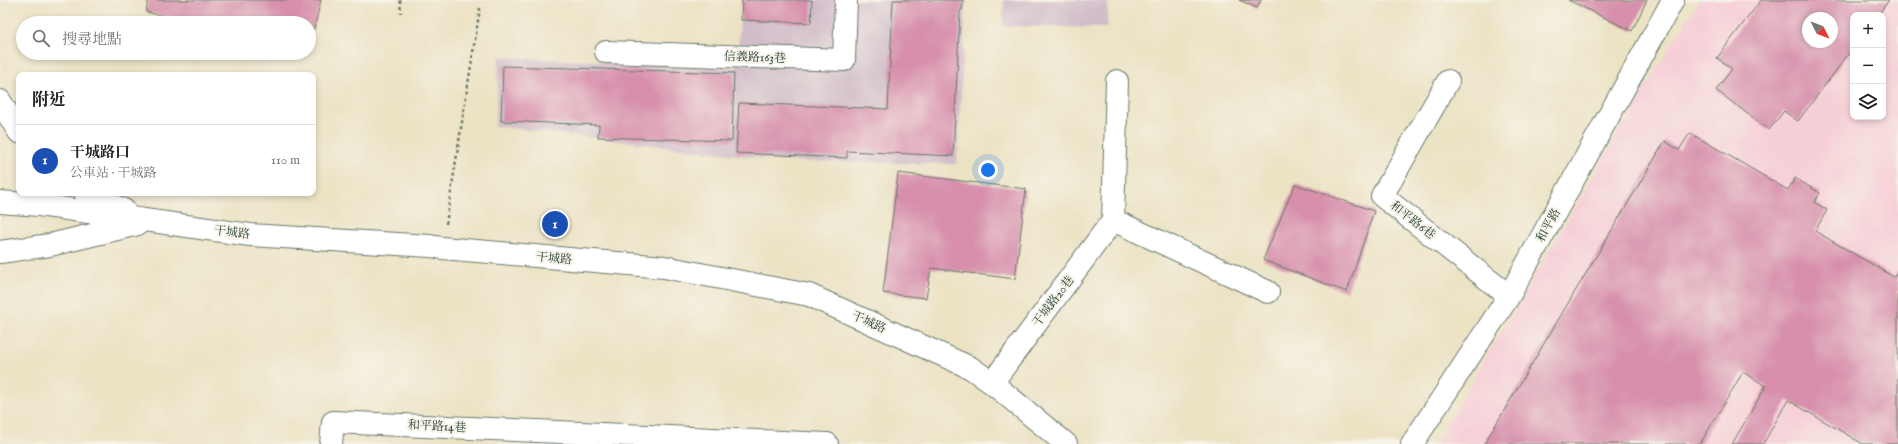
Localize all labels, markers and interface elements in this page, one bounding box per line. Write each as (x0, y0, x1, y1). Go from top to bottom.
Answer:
north arrow (1802, 12, 1838, 48)
map controls (1850, 12, 1886, 120)
button: + (1850, 12, 1886, 48)
search box (16, 16, 316, 60)
icon: search (30, 27, 52, 49)
text: 搜尋地點 (62, 30, 122, 49)
button: − (1850, 48, 1886, 84)
street label: 信義路163巷 (724, 49, 786, 66)
button: layers (1850, 84, 1886, 120)
text: 附近 (32, 90, 66, 111)
text: 干城路口 (70, 143, 130, 162)
text: 1 (43, 152, 47, 169)
text: 110 m (271, 152, 300, 169)
your location (978, 160, 998, 180)
text: 公車站 · 干城路 (70, 165, 157, 182)
street label: 和平路6巷 (1387, 198, 1438, 243)
street label: 和平路 (1533, 206, 1564, 245)
pin: 1 (542, 209, 568, 239)
street label: 干城路 (213, 223, 251, 242)
street label: 干城路 (535, 249, 573, 268)
street label: 干城路20巷 (1029, 273, 1077, 330)
street label: 干城路 (849, 308, 888, 337)
street label: 和平路14巷 (407, 417, 467, 436)

